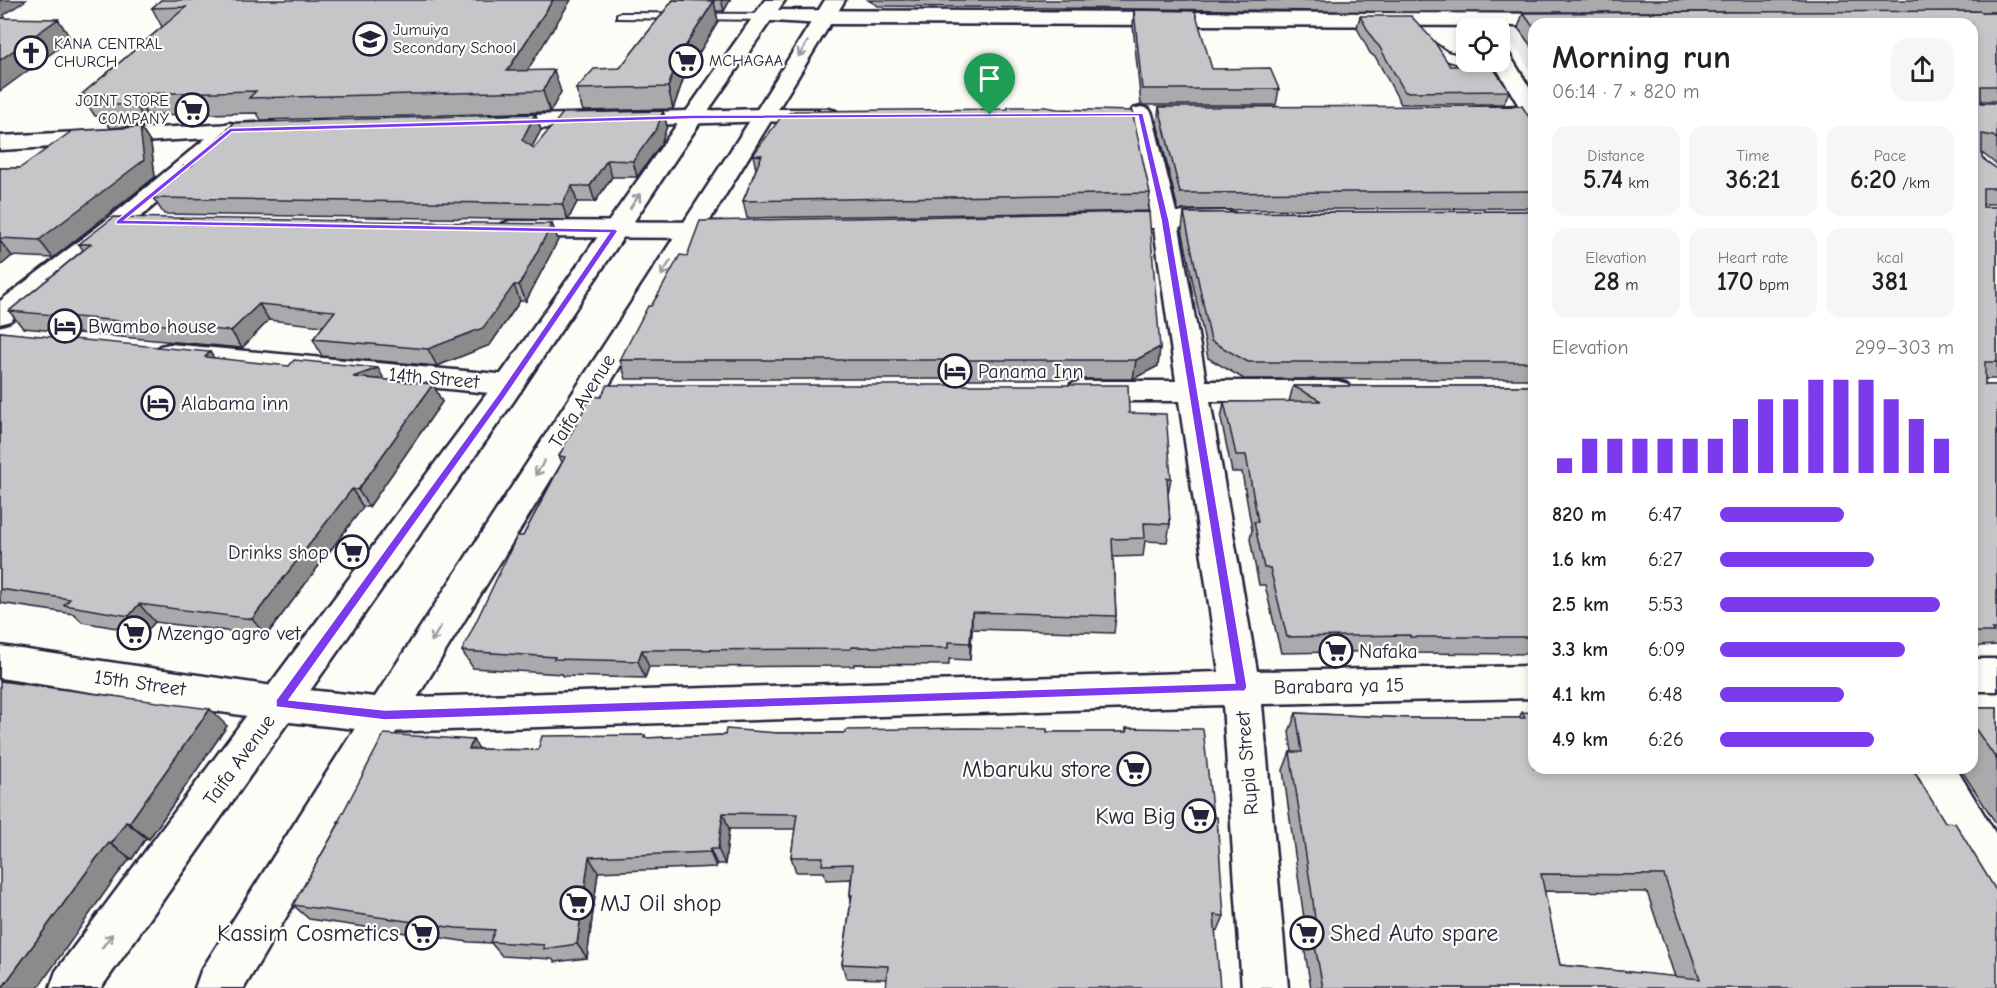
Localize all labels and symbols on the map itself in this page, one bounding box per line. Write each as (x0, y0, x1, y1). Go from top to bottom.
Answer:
school or university icon: Jumuiya Secondary School (352, 21, 388, 57)
place label: Jumuiya Secondary School (393, 21, 516, 57)
church icon: KANA CENTRAL CHURCH (13, 35, 49, 71)
place label: KANA CENTRAL CHURCH (54, 35, 163, 71)
one-way arrow (797, 40, 809, 57)
supermarket icon: MCHAGAA (668, 43, 704, 79)
place label: MCHAGAA (709, 52, 783, 70)
pin (964, 53, 1015, 115)
place label: JOINT STORE COMPANY (76, 92, 169, 128)
supermarket icon: JOINT STORE COMPANY (174, 92, 210, 128)
one-way arrow (629, 193, 641, 210)
one-way arrow (660, 259, 672, 276)
hotel icon: Bwambo house (47, 308, 83, 344)
place label: Bwambo house (88, 315, 217, 338)
street label: Taifa Avenue (544, 350, 620, 452)
hotel icon: Panama Inn (937, 353, 973, 389)
place label: Panama Inn (978, 360, 1084, 383)
street label: 14th Street (388, 363, 481, 394)
hotel icon: Alabama inn (140, 385, 176, 421)
place label: Alabama inn (181, 392, 289, 415)
one-way arrow (534, 460, 546, 476)
supermarket icon: Drinks shop (334, 534, 370, 570)
place label: Drinks shop (228, 541, 329, 564)
supermarket icon: Mzengo agro vet (116, 615, 152, 651)
place label: Mzengo agro vet (157, 622, 302, 645)
one-way arrow (430, 625, 443, 642)
supermarket icon: Nafaka (1318, 633, 1354, 669)
place label: Nafaka (1359, 640, 1418, 663)
street label: 15th Street (93, 665, 188, 701)
street label: Barabara ya 15 (1274, 673, 1404, 699)
street label: Rupia Street (1231, 709, 1263, 816)
street label: Taifa Avenue (198, 710, 280, 810)
supermarket icon: Mbaruku store (1116, 751, 1152, 787)
place label: Mbaruku store (962, 755, 1111, 783)
supermarket icon: Kwa Big (1181, 798, 1217, 834)
place label: Kwa Big (1095, 802, 1176, 830)
supermarket icon: MJ Oil shop (559, 885, 595, 921)
place label: MJ Oil shop (600, 889, 722, 917)
supermarket icon: Kassim Cosmetics (404, 915, 440, 951)
supermarket icon: Shed Auto spare (1289, 915, 1325, 951)
place label: Kassim Cosmetics (217, 919, 399, 947)
place label: Shed Auto spare (1330, 919, 1498, 947)
one-way arrow (101, 933, 113, 949)

